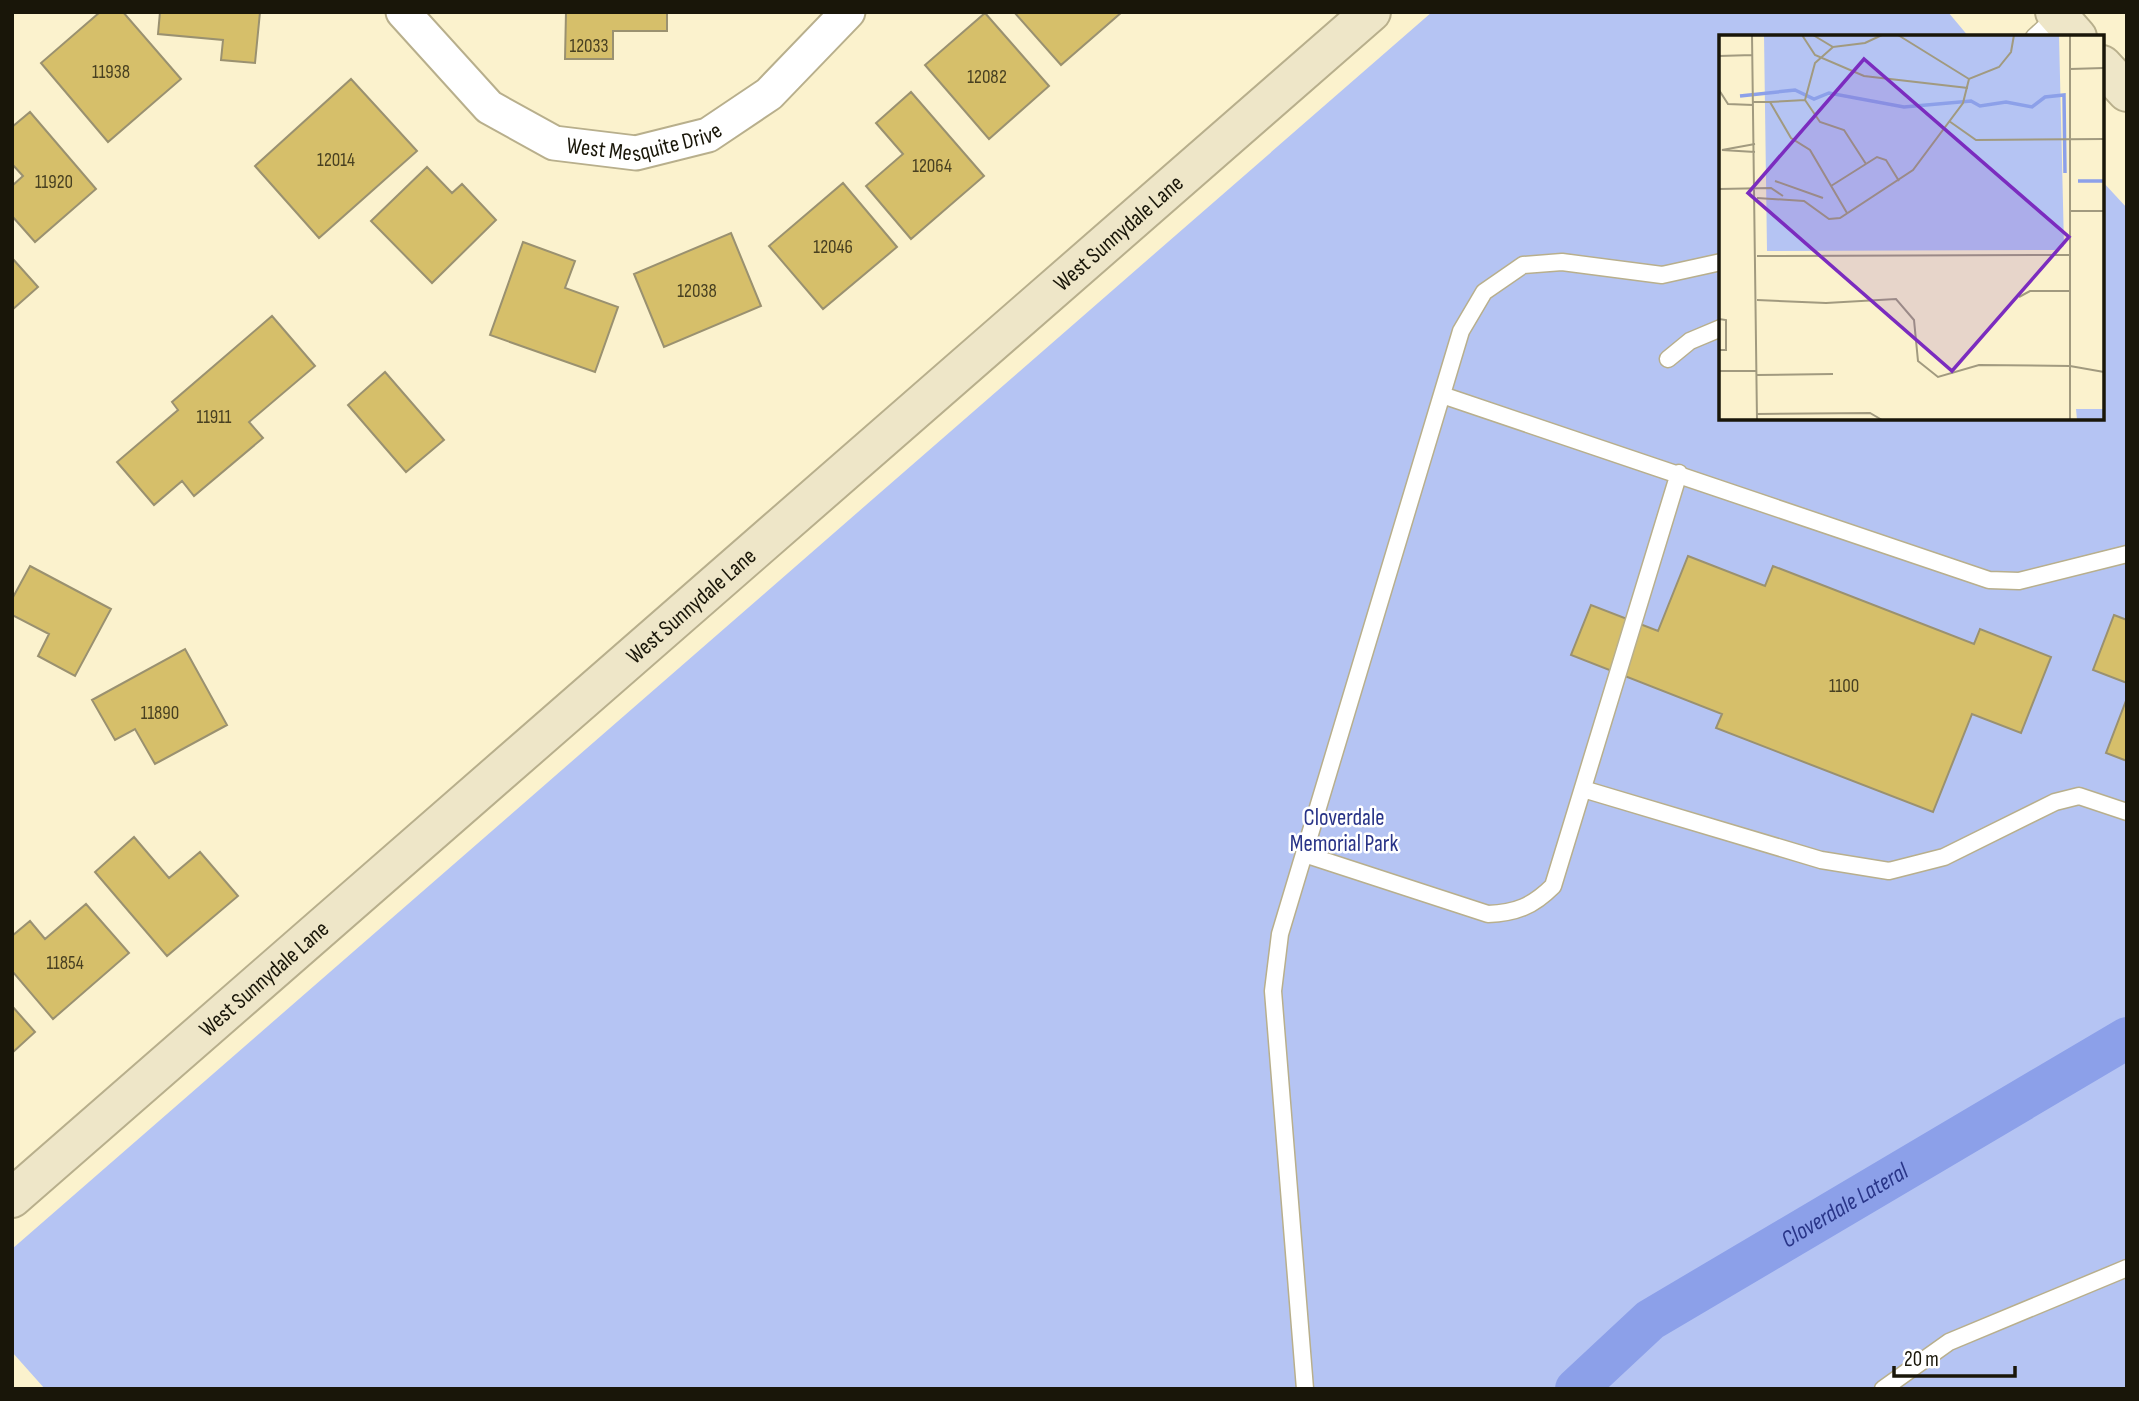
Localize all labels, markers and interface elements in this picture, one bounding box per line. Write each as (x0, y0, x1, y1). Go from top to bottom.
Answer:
house number: 12033 (569, 35, 609, 58)
inset map (1719, 35, 2104, 420)
house number: 11938 (92, 61, 130, 84)
house number: 12082 (967, 66, 1007, 89)
street label: West Mesquite Drive (565, 117, 728, 169)
house number: 12014 (317, 149, 355, 172)
house number: 12064 (912, 155, 952, 178)
street label: West Sunnydale Lane (1048, 169, 1189, 298)
house number: 11920 (35, 171, 73, 194)
house number: 12046 (813, 236, 853, 259)
house number: 12038 (677, 280, 717, 303)
house number: 11911 (196, 406, 232, 429)
street label: West Sunnydale Lane (621, 542, 762, 670)
house number: 1100 (1829, 675, 1859, 698)
house number: 11890 (141, 702, 179, 725)
park label: Cloverdale Memorial Park (1290, 804, 1398, 858)
street label: West Sunnydale Lane (194, 915, 335, 1043)
house number: 11854 (46, 952, 84, 975)
water label: Cloverdale Lateral (1776, 1157, 1914, 1254)
scale bar (1894, 1334, 2015, 1378)
text: 20 m (1904, 1347, 1939, 1372)

